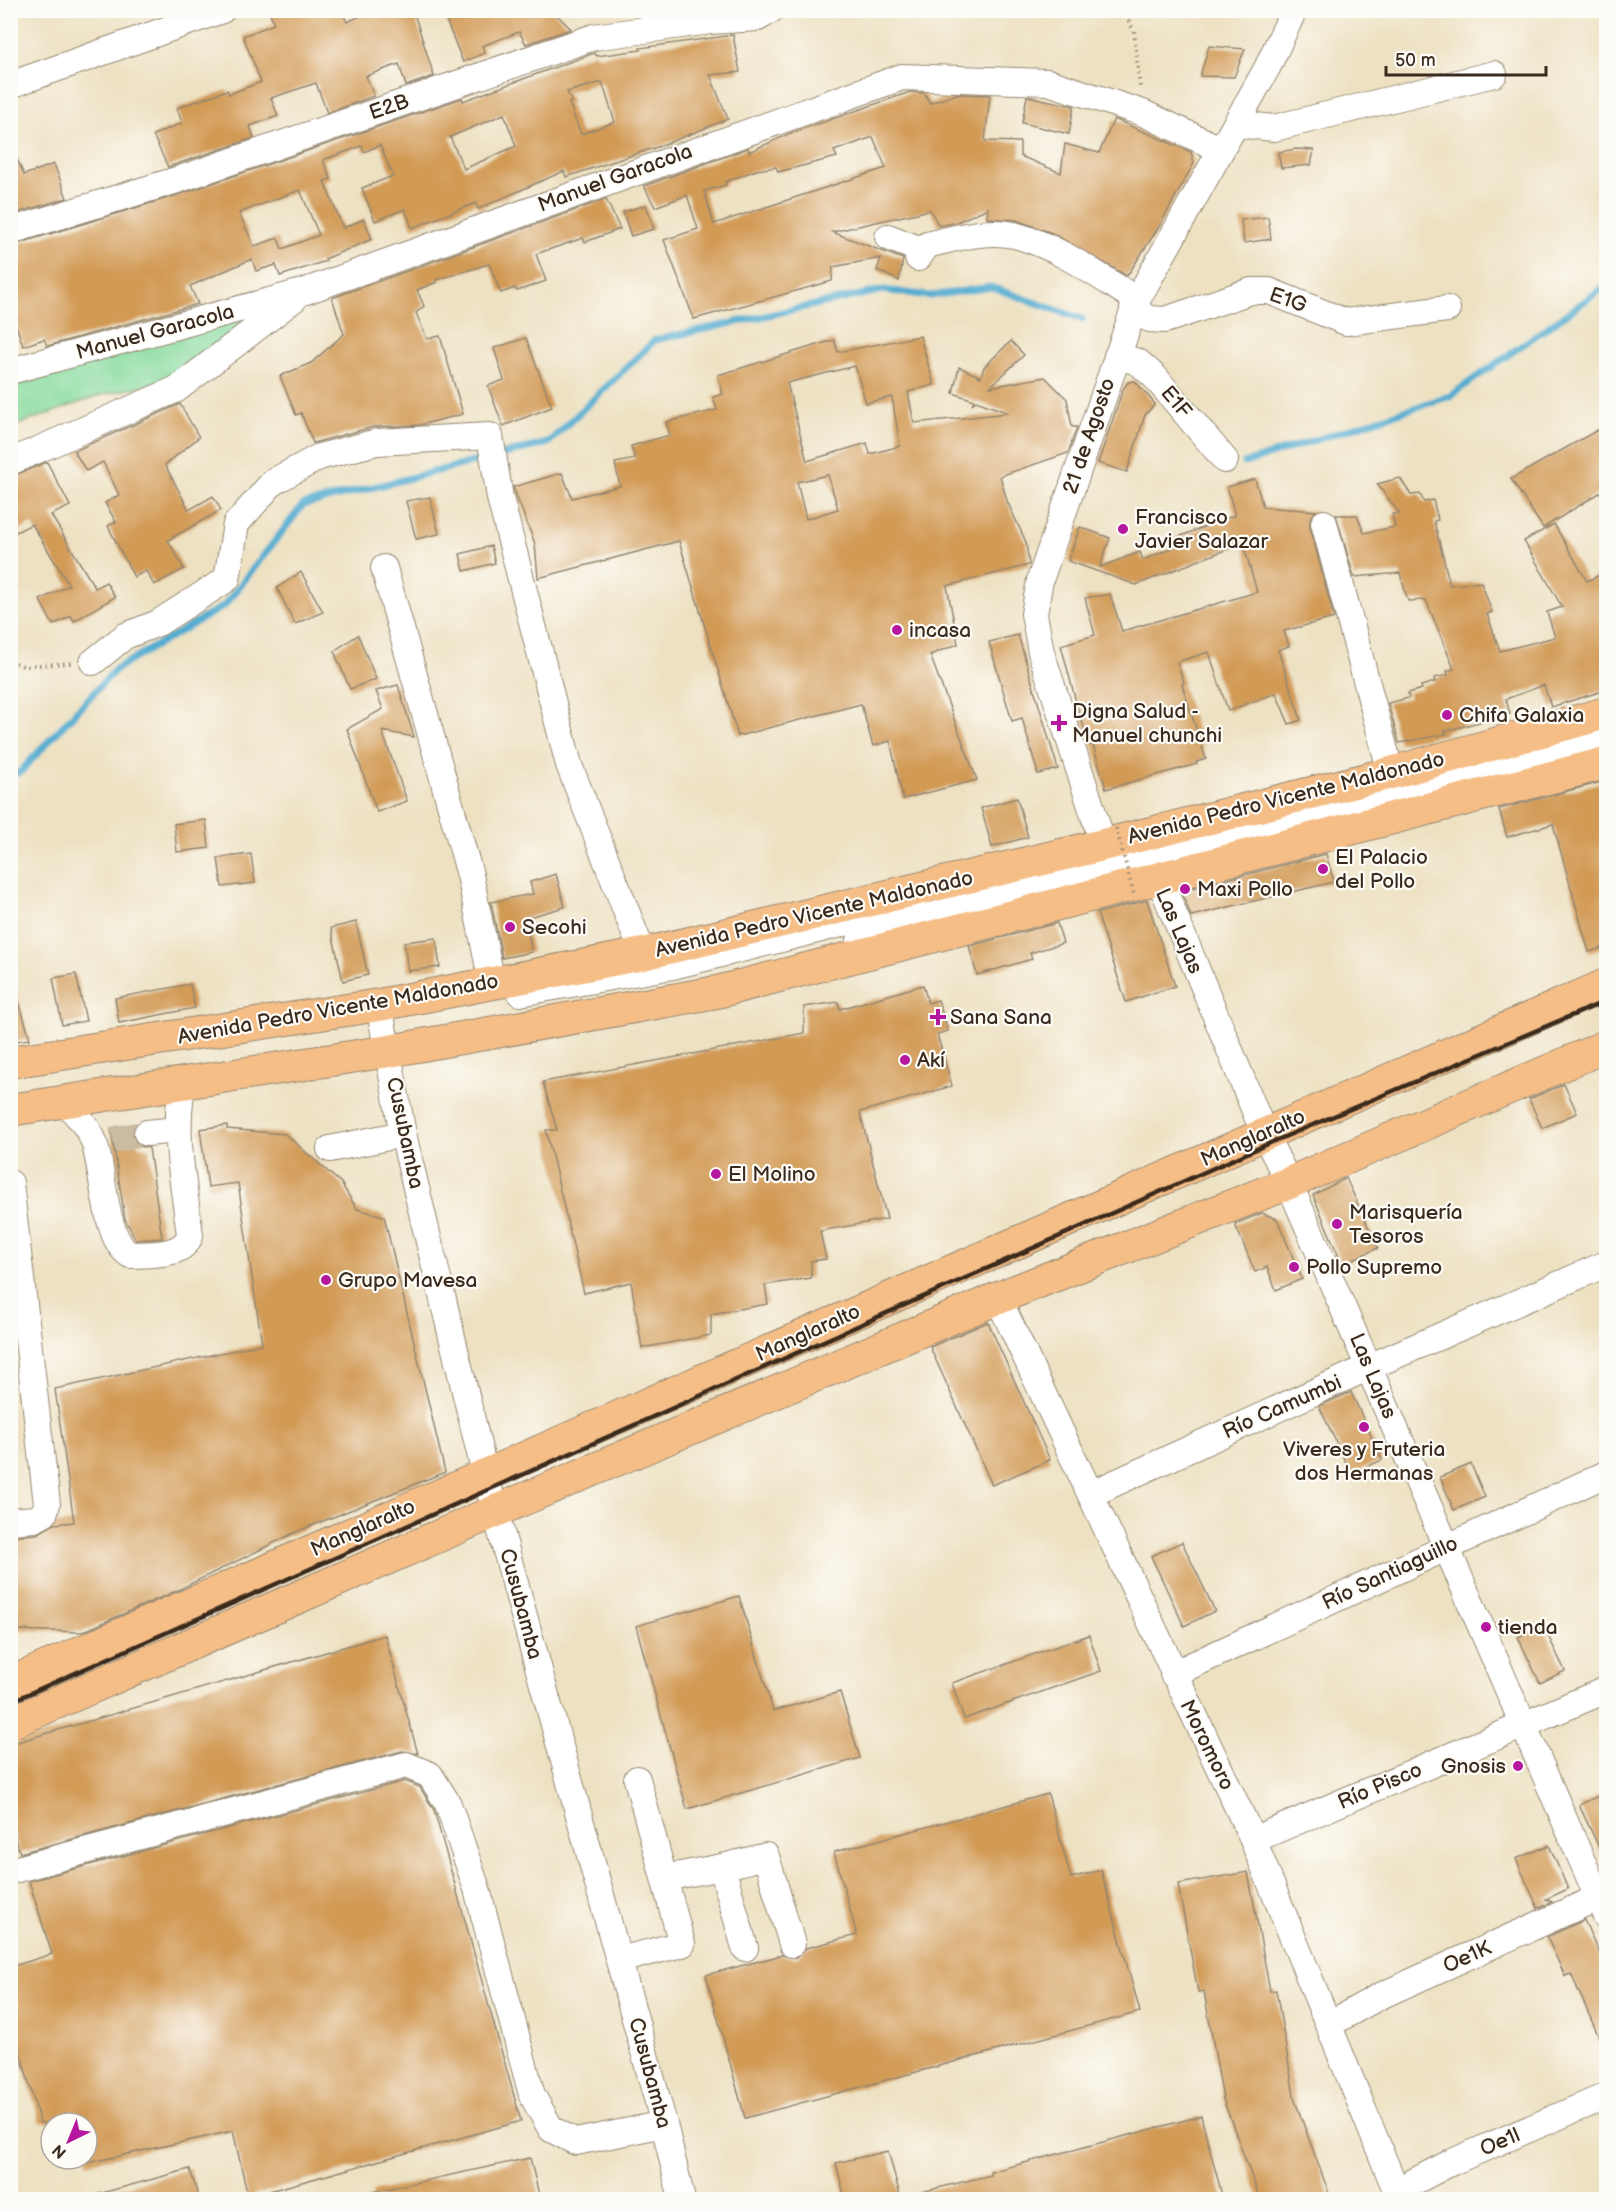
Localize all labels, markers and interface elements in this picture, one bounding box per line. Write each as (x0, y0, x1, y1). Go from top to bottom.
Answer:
scale bar (1386, 39, 1546, 77)
text: 50 m (1395, 50, 1436, 71)
street label: E2B (366, 89, 412, 125)
street label: Manuel Garacola (534, 138, 696, 218)
street label: E1G (1266, 282, 1310, 318)
street label: Manuel Garacola (73, 299, 237, 365)
street label: 21 de Agosto (1058, 375, 1120, 497)
street label: E1F (1155, 381, 1197, 424)
place label: Francisco Javier Salazar (1135, 505, 1268, 554)
marker: Francisco Javier Salazar (1116, 522, 1130, 536)
place label: incasa (909, 618, 971, 643)
marker: incasa (890, 623, 904, 637)
place label: Digna Salud - Manuel chunchi (1072, 699, 1222, 748)
place label: Chifa Galaxia (1459, 703, 1584, 728)
marker: Chifa Galaxia (1440, 708, 1454, 722)
marker: Digna Salud - Manuel chunchi (1050, 714, 1068, 732)
street label: Avenida Pedro Vicente Maldonado (1125, 746, 1447, 849)
place label: El Palacio del Pollo (1335, 845, 1428, 894)
marker: El Palacio del Pollo (1316, 862, 1330, 876)
street label: Avenida Pedro Vicente Maldonado (653, 865, 975, 963)
place label: Maxi Pollo (1197, 877, 1293, 902)
marker: Maxi Pollo (1178, 882, 1192, 896)
street label: Las Lajas (1150, 885, 1208, 977)
place label: Secohi (522, 915, 587, 940)
marker: Secohi (503, 920, 517, 934)
street label: Avenida Pedro Vicente Maldonado (176, 968, 500, 1050)
place label: Sana Sana (950, 1005, 1052, 1030)
marker: Sana Sana (931, 1010, 945, 1024)
place label: Akí (917, 1048, 946, 1073)
marker: Akí (898, 1053, 912, 1067)
street label: Cusubamba (381, 1075, 429, 1191)
street label: Manglaralto (1197, 1104, 1309, 1172)
place label: El Molino (728, 1162, 816, 1187)
marker: El Molino (709, 1167, 723, 1181)
place label: Marisquería Tesoros (1349, 1200, 1463, 1249)
marker: Marisquería Tesoros (1330, 1217, 1344, 1231)
place label: Pollo Supremo (1306, 1255, 1442, 1280)
marker: Pollo Supremo (1287, 1260, 1301, 1274)
place label: Grupo Mavesa (338, 1268, 477, 1293)
marker: Grupo Mavesa (319, 1273, 333, 1287)
street label: Manglaralto (752, 1299, 864, 1367)
street label: Las Lajas (1344, 1330, 1402, 1422)
street label: Río Camumbi (1219, 1370, 1345, 1444)
marker: Viveres y Fruteria dos Hermanas (1357, 1420, 1371, 1434)
place label: Viveres y Fruteria dos Hermanas (1283, 1437, 1445, 1486)
street label: Manglaralto (307, 1494, 419, 1562)
street label: Río Santiaguillo (1318, 1531, 1462, 1615)
street label: Cusubamba (494, 1546, 548, 1662)
place label: tienda (1498, 1615, 1558, 1640)
marker: tienda (1479, 1620, 1493, 1634)
street label: Moromoro (1174, 1696, 1240, 1794)
place label: Gnosis (1441, 1754, 1506, 1779)
street label: Río Pisco (1334, 1757, 1426, 1815)
marker: Gnosis (1511, 1759, 1525, 1773)
street label: Oe1K (1439, 1935, 1495, 1979)
street label: Cusubamba (623, 2015, 677, 2131)
north arrow (39, 2111, 99, 2171)
street label: Oe1l (1476, 2122, 1524, 2162)
text: N (49, 2140, 71, 2162)

